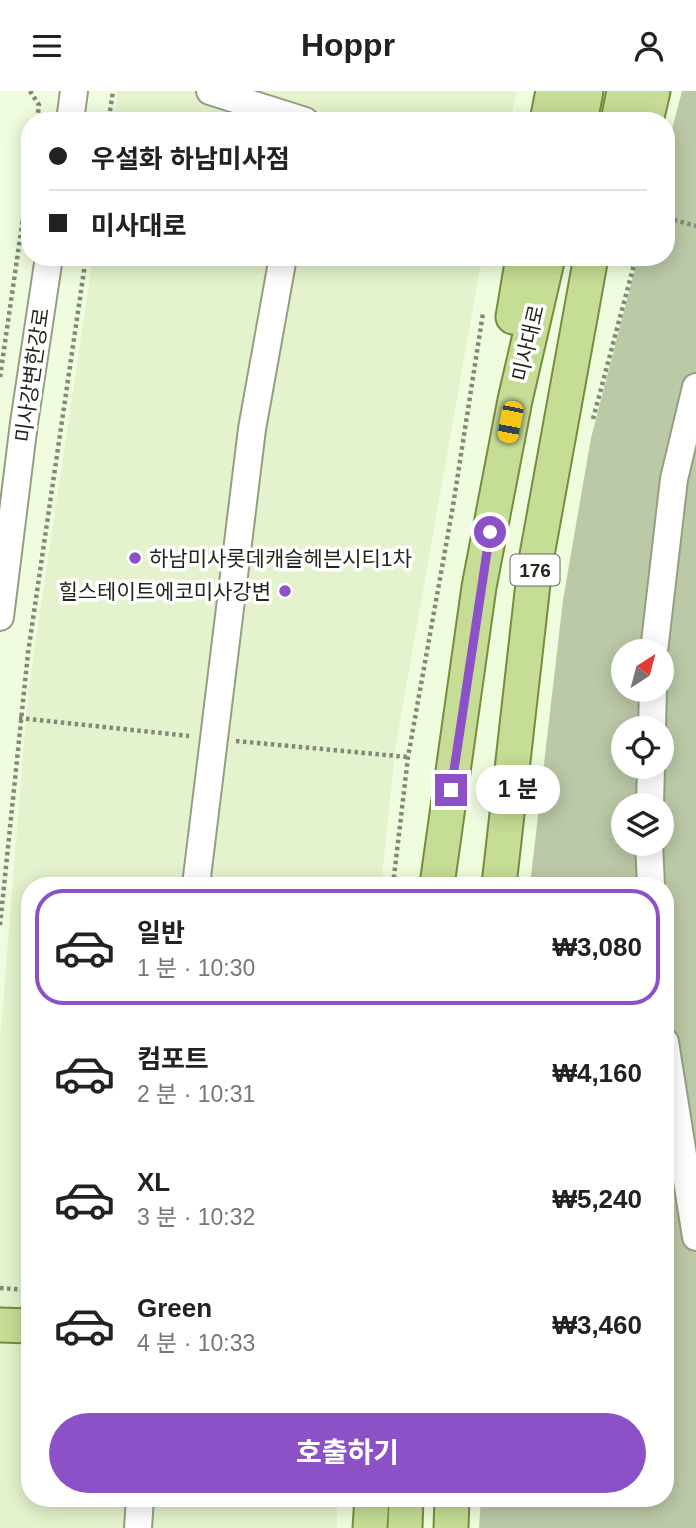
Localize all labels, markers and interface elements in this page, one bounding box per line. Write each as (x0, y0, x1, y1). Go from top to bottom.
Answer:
icon: menu (28, 27, 66, 65)
text: Hoppr (301, 27, 395, 63)
icon: person (630, 27, 668, 65)
text: 우설화 하남미사점 (91, 144, 290, 174)
text: 미사대로 (91, 211, 187, 241)
street label: 미사대로 (508, 303, 548, 383)
street label: 미사강변한강로 (11, 306, 53, 444)
car (496, 399, 525, 445)
route start (474, 516, 506, 548)
place label: 하남미사롯데캐슬헤븐시티1차 (149, 547, 412, 570)
marker: 하남미사롯데캐슬헤븐시티1차 (127, 550, 143, 566)
road number: 176 (510, 555, 560, 585)
place label: 힐스테이트에코미사강변 (58, 580, 271, 603)
marker: 힐스테이트에코미사강변 (277, 583, 293, 599)
north arrow (611, 639, 674, 702)
map controls (611, 639, 674, 856)
button: locate (611, 716, 674, 779)
callout: 1 분 (476, 765, 560, 815)
route end (435, 774, 467, 806)
text: 1 분 (498, 776, 538, 802)
button: layers (611, 793, 674, 856)
icon: car (53, 916, 116, 979)
text: 일반 (137, 918, 185, 948)
text: ₩3,080 (552, 932, 642, 962)
text: 1 분 · 10:30 (137, 955, 255, 981)
icon: car (53, 1042, 116, 1105)
text: 컴포트 (137, 1044, 209, 1074)
text: ₩4,160 (552, 1058, 642, 1088)
text: 2 분 · 10:31 (137, 1081, 255, 1107)
text: XL (137, 1167, 170, 1197)
icon: car (53, 1168, 116, 1231)
text: ₩5,240 (552, 1184, 642, 1214)
text: 3 분 · 10:32 (137, 1204, 255, 1230)
text: Green (137, 1293, 212, 1323)
icon: car (53, 1294, 116, 1357)
text: ₩3,460 (552, 1310, 642, 1340)
text: 4 분 · 10:33 (137, 1330, 255, 1356)
button: 호출하기 (49, 1413, 646, 1493)

